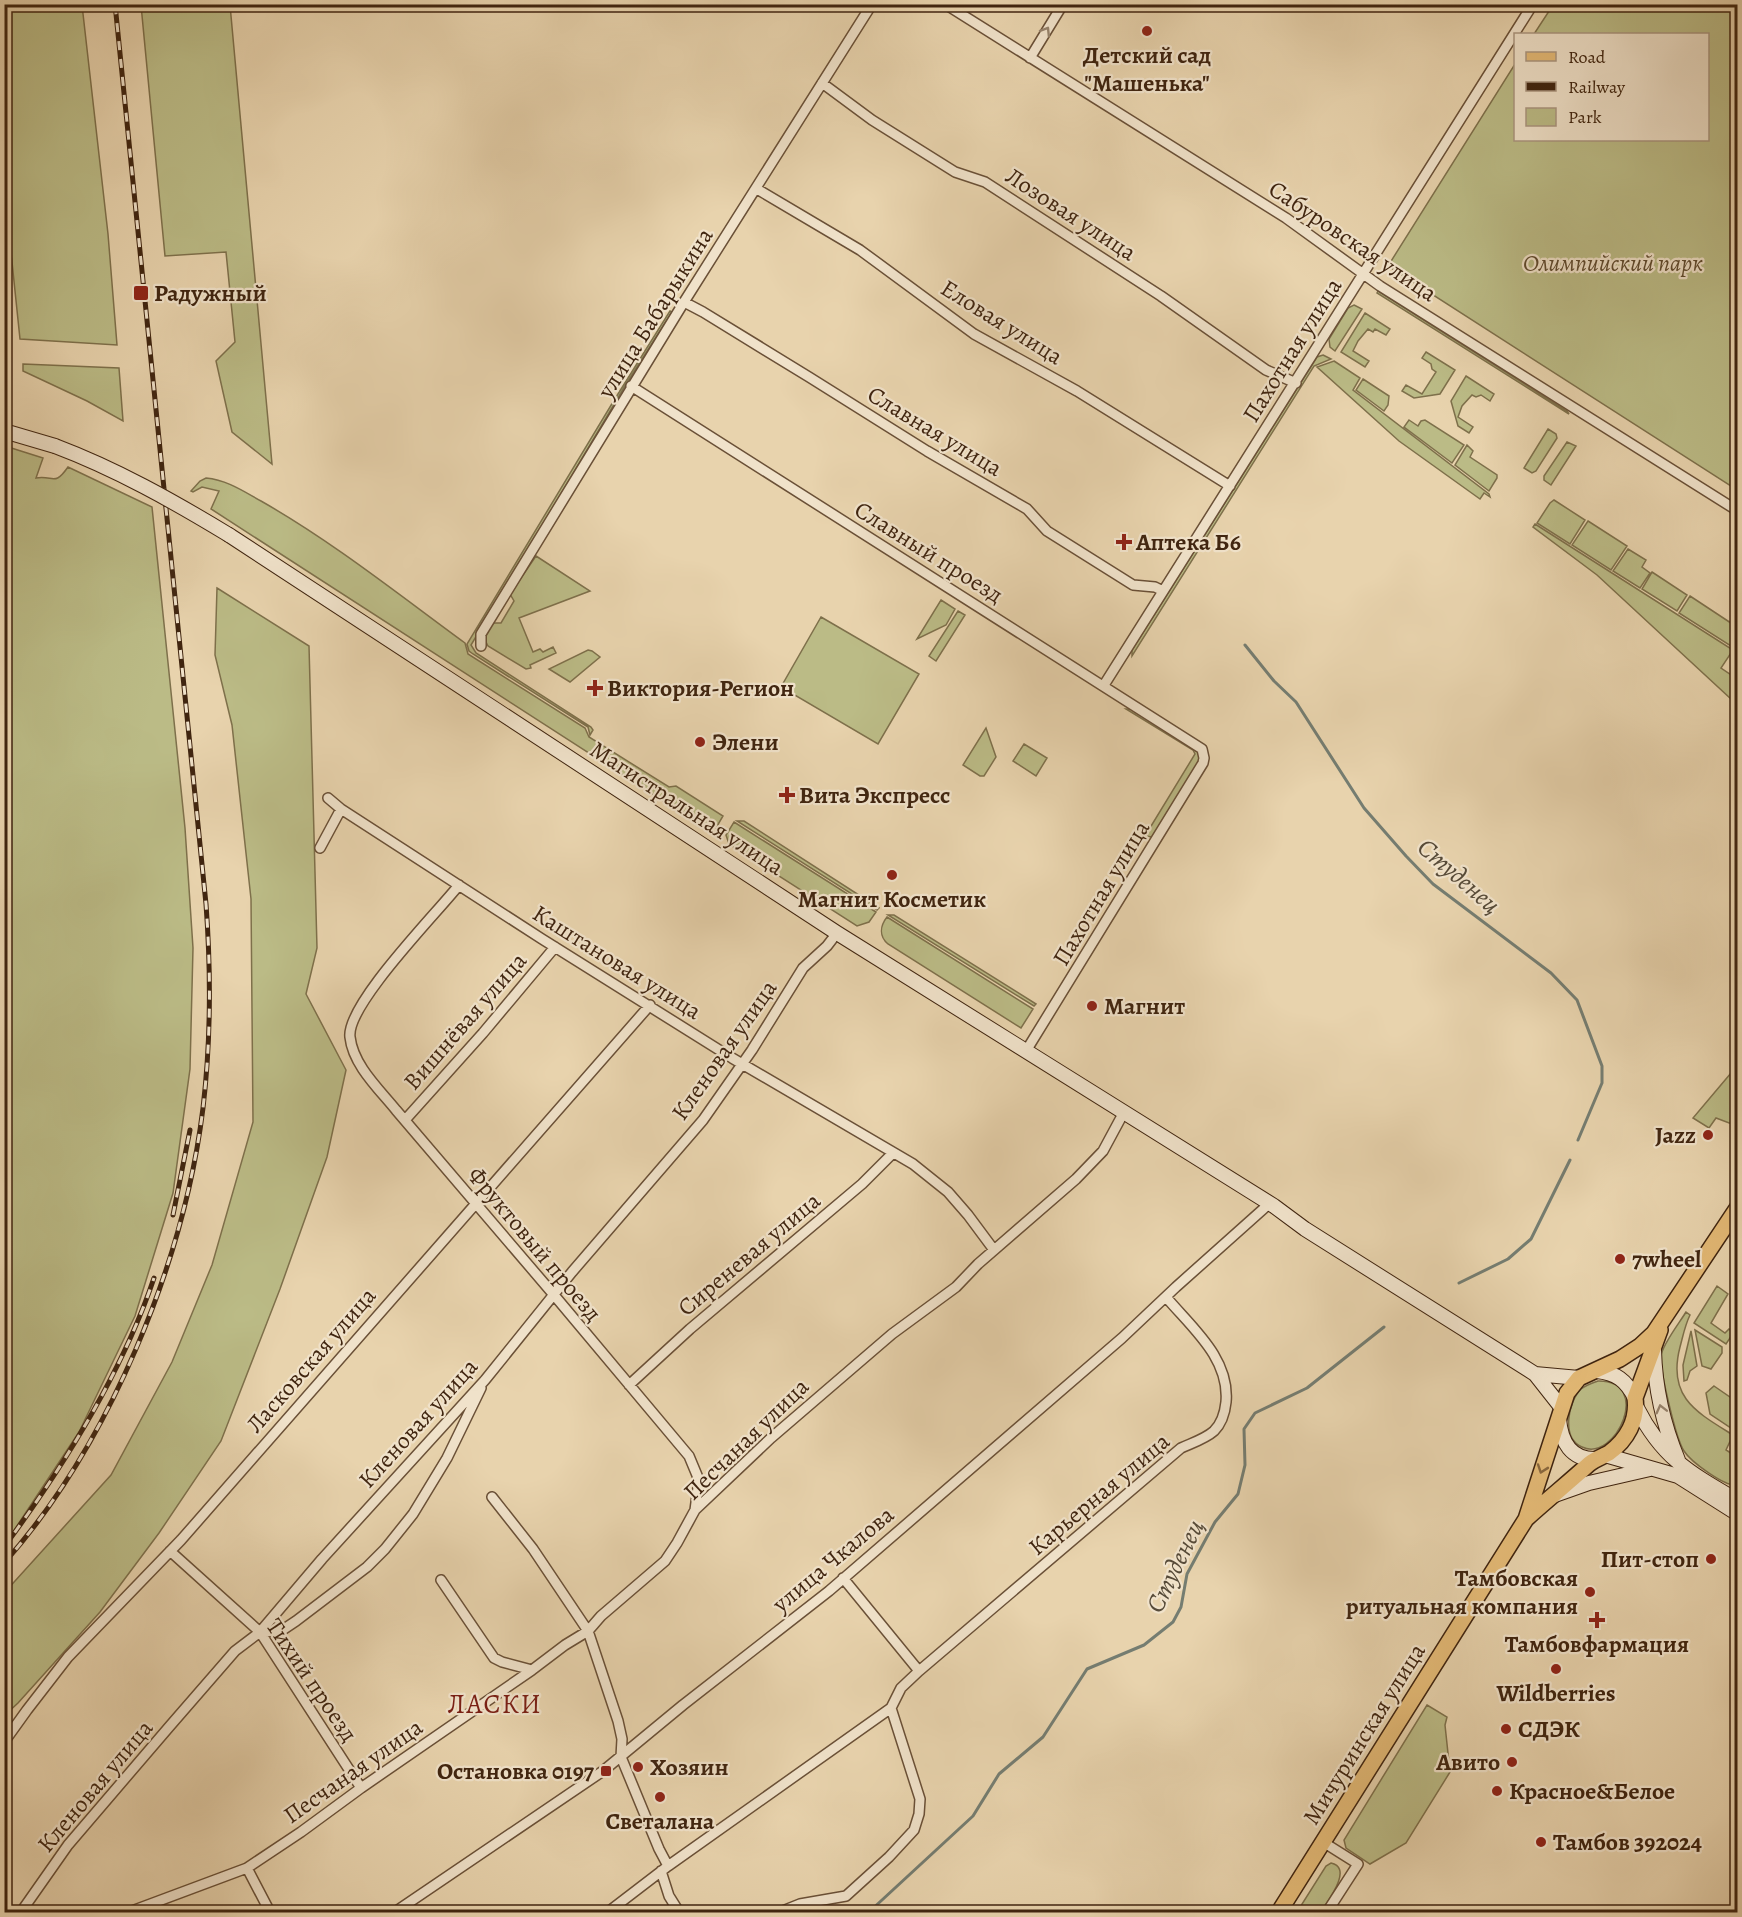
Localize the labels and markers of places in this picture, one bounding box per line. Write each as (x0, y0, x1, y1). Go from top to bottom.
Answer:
marker: Детский сад "Машенька" (1140, 24, 1154, 38)
place label: Детский сад "Машенька" (1083, 39, 1211, 99)
place label: Радужный (154, 277, 267, 309)
marker: Радужный (132, 284, 150, 302)
place label: Аптека Б6 (1135, 526, 1241, 558)
marker: Аптека Б6 (1117, 535, 1131, 549)
place label: Виктория-Регион (607, 672, 794, 704)
marker: Виктория-Регион (588, 681, 602, 695)
place label: Элени (712, 726, 779, 758)
marker: Элени (693, 735, 707, 749)
place label: Вита Экспресс (799, 779, 950, 811)
marker: Вита Экспресс (780, 788, 794, 802)
marker: Магнит Косметик (885, 868, 899, 882)
place label: Магнит Косметик (798, 883, 986, 915)
place label: Магнит (1104, 990, 1185, 1022)
marker: Магнит (1085, 999, 1099, 1013)
place label: Jazz (1655, 1119, 1696, 1151)
marker: Jazz (1701, 1128, 1715, 1142)
place label: 7wheel (1632, 1243, 1702, 1275)
marker: 7wheel (1613, 1252, 1627, 1266)
place label: Пит-стоп (1601, 1543, 1699, 1575)
marker: Пит-стоп (1704, 1552, 1718, 1566)
place label: Тамбовская ритуальная компания (1346, 1562, 1578, 1622)
marker: Тамбовская ритуальная компания (1583, 1585, 1597, 1599)
marker: Тамбовфармация (1590, 1613, 1604, 1627)
place label: Тамбовфармация (1505, 1628, 1689, 1660)
marker: Wildberries (1549, 1662, 1563, 1676)
place label: Wildberries (1495, 1677, 1616, 1709)
place label: СДЭК (1518, 1713, 1580, 1745)
marker: СДЭК (1499, 1722, 1513, 1736)
place label: Авито (1435, 1746, 1500, 1778)
place label: Хозяин (650, 1751, 729, 1783)
place label: Остановка 0197 (437, 1755, 595, 1787)
marker: Авито (1505, 1755, 1519, 1769)
marker: Хозяин (631, 1760, 645, 1774)
marker: Остановка 0197 (599, 1764, 613, 1778)
place label: Красное&Белое (1509, 1775, 1675, 1807)
marker: Красное&Белое (1490, 1784, 1504, 1798)
marker: Светалана (653, 1790, 667, 1804)
place label: Светалана (606, 1805, 715, 1837)
place label: Тамбов 392024 (1553, 1826, 1702, 1858)
marker: Тамбов 392024 (1534, 1835, 1548, 1849)

